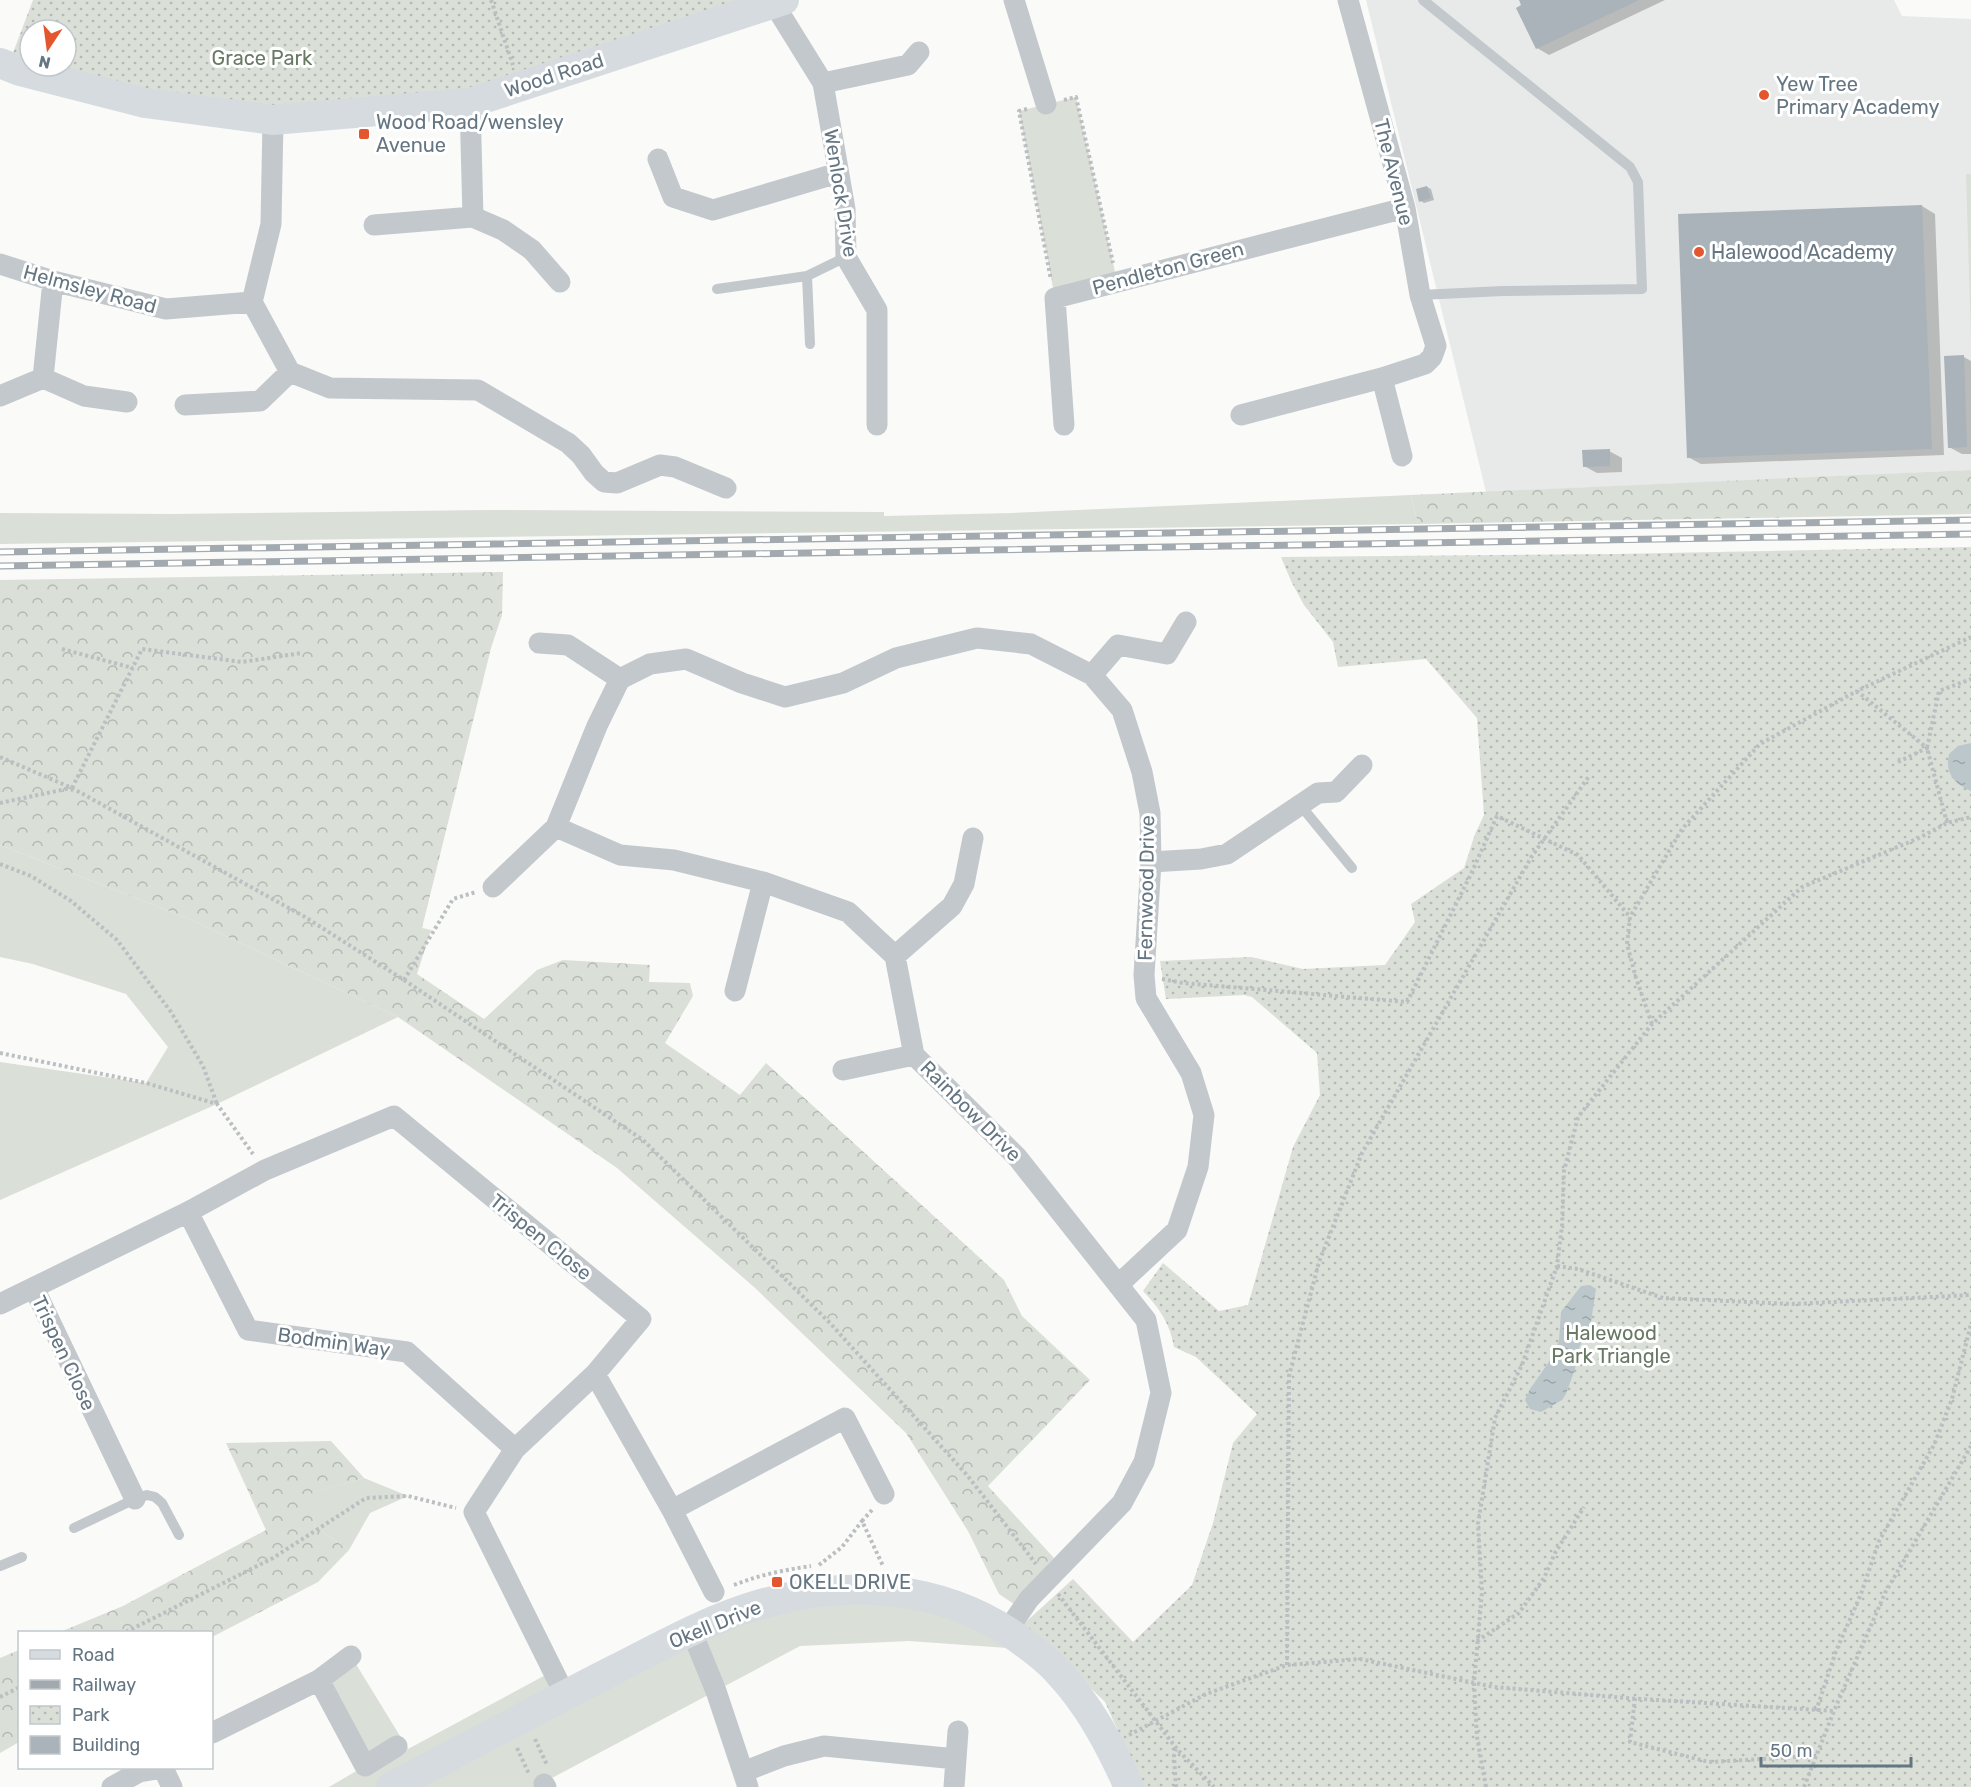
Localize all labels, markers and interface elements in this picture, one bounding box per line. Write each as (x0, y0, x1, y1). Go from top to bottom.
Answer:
north arrow (18, 18, 78, 78)
park label: Grace Park (212, 46, 313, 70)
street label: Wood Road (501, 48, 607, 102)
text: N (37, 52, 52, 73)
place label: Yew Tree Primary Academy (1776, 72, 1940, 119)
marker: Yew Tree Primary Academy (1757, 88, 1771, 102)
place label: Wood Road/wensley Avenue (376, 110, 564, 157)
street label: The Avenue (1369, 116, 1419, 228)
marker: Wood Road/wensley Avenue (357, 127, 371, 141)
street label: Wenlock Drive (819, 127, 863, 259)
street label: Pendleton Green (1090, 236, 1246, 300)
place label: Halewood Academy (1711, 240, 1894, 264)
marker: Halewood Academy (1692, 245, 1706, 259)
street label: Helmsley Road (21, 260, 159, 318)
street label: Fernwood Drive (1133, 815, 1159, 961)
street label: Rainbow Drive (916, 1056, 1026, 1166)
street label: Trispen Close (485, 1189, 597, 1285)
street label: Trispen Close (27, 1292, 101, 1414)
park label: Halewood Park Triangle (1551, 1321, 1671, 1368)
street label: Bodmin Way (276, 1322, 392, 1362)
place label: OKELL DRIVE (789, 1570, 911, 1594)
marker: OKELL DRIVE (770, 1575, 784, 1589)
street label: Okell Drive (665, 1595, 765, 1653)
legend (18, 1631, 213, 1769)
text: Road (72, 1644, 115, 1666)
text: Railway (72, 1674, 136, 1696)
text: Park (72, 1704, 110, 1726)
scale bar (1761, 1730, 1911, 1768)
text: Building (72, 1734, 140, 1756)
text: 50 m (1770, 1740, 1813, 1762)

